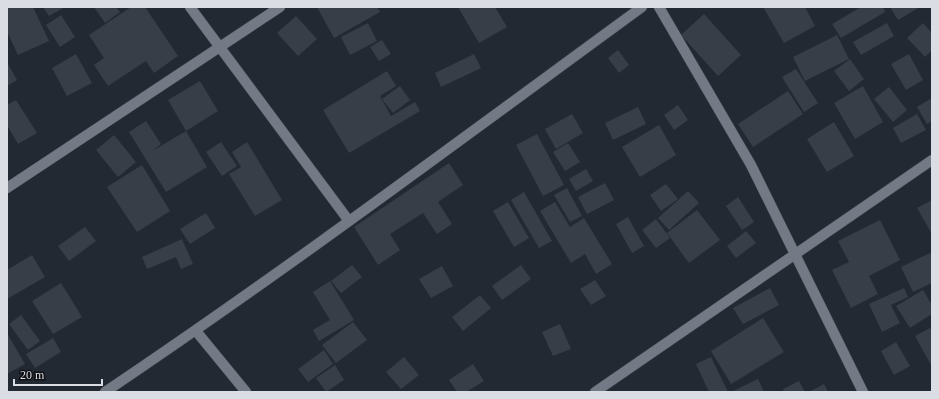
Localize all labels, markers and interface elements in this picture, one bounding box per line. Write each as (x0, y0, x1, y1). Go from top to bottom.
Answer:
scale bar (14, 361, 102, 387)
text: 20 m (20, 368, 45, 382)

